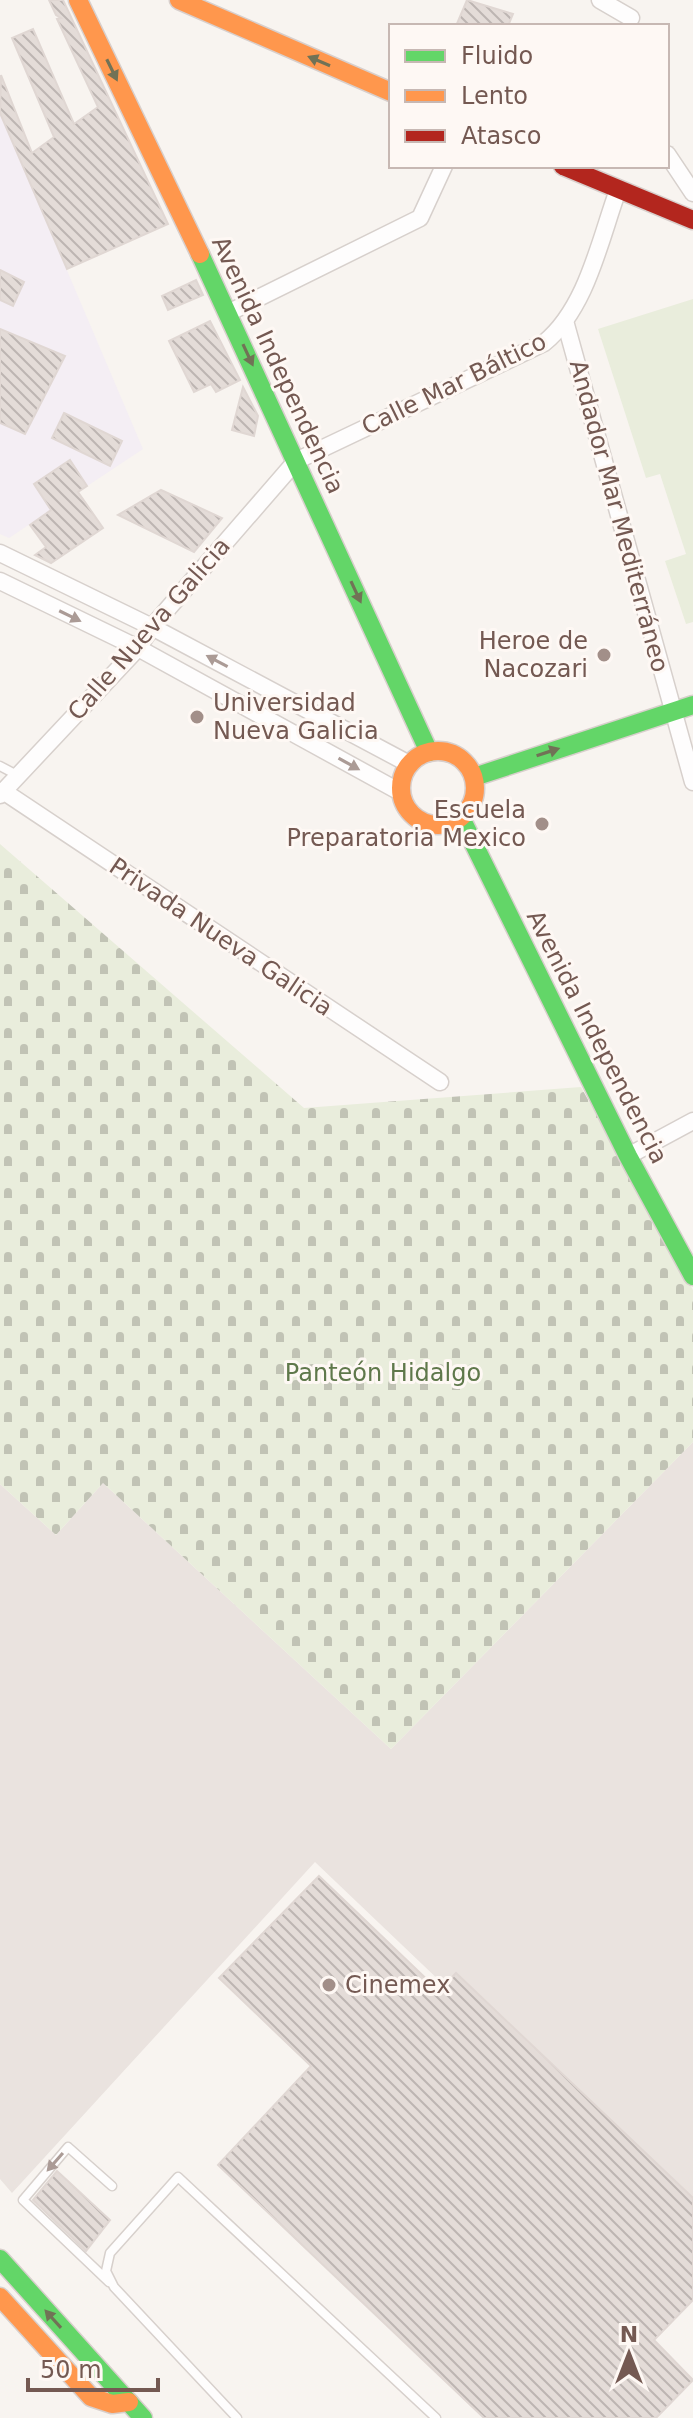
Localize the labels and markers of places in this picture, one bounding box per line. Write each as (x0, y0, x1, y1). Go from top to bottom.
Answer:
place label: Heroe de Nacozari (479, 627, 588, 683)
marker: Heroe de Nacozari (595, 646, 613, 664)
place label: Universidad Nueva Galicia (213, 689, 379, 745)
marker: Universidad Nueva Galicia (188, 708, 206, 726)
place label: Escuela Preparatoria Mexico (287, 796, 526, 852)
marker: Escuela Preparatoria Mexico (533, 815, 551, 833)
place label: Cinemex (345, 1971, 450, 1999)
marker: Cinemex (320, 1976, 338, 1994)

